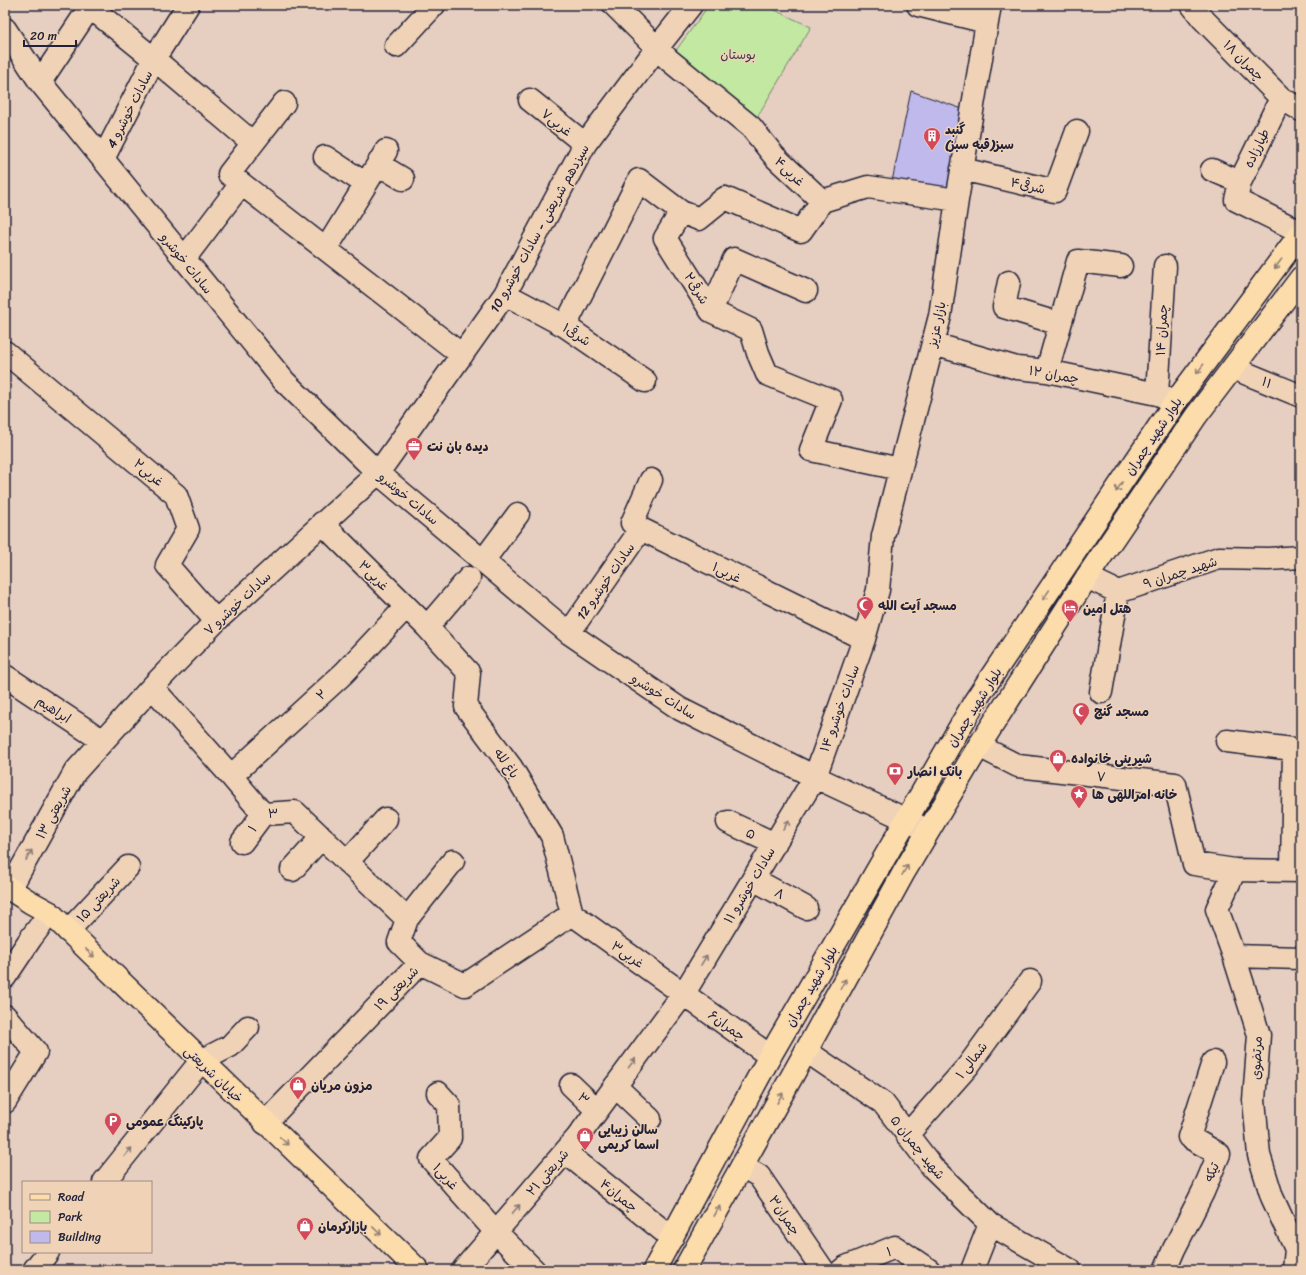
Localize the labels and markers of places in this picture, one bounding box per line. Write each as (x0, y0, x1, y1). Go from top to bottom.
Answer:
place label: گنبد سبز(قبه سبز) (945, 118, 1014, 156)
building icon: گنبد سبز(قبه سبز) (922, 126, 942, 151)
place label: دیده بان نت (427, 435, 489, 458)
office icon: دیده بان نت (404, 436, 424, 461)
place label: مسجد آیت الله (878, 594, 957, 617)
mosque icon: مسجد آیت الله (855, 595, 875, 620)
place label: هتل امین (1083, 597, 1132, 620)
hotel icon: هتل امین (1060, 598, 1080, 623)
place label: مسجد گنج (1094, 700, 1149, 723)
mosque icon: مسجد گنج (1071, 701, 1091, 726)
place label: شیرینی خانواده (1071, 747, 1152, 770)
shop icon: شیرینی خانواده (1048, 748, 1068, 773)
place label: بانک انصار (907, 760, 962, 783)
bank icon: بانک انصار (885, 761, 905, 786)
place label: خانه امراللهی ها (1092, 783, 1178, 806)
place icon: خانه امراللهی ها (1069, 784, 1089, 809)
place label: مزون مریان (311, 1074, 373, 1097)
shop icon: مزون مریان (288, 1075, 308, 1100)
place label: پارکینگ عمومی (126, 1110, 203, 1133)
parking icon: پارکینگ عمومی (103, 1111, 123, 1136)
place label: سالن زیبایی اسما کریمی (598, 1118, 659, 1156)
shop icon: سالن زیبایی اسما کریمی (575, 1126, 595, 1151)
place label: بازارکرمان (318, 1215, 367, 1238)
shop icon: بازارکرمان (295, 1216, 315, 1241)

